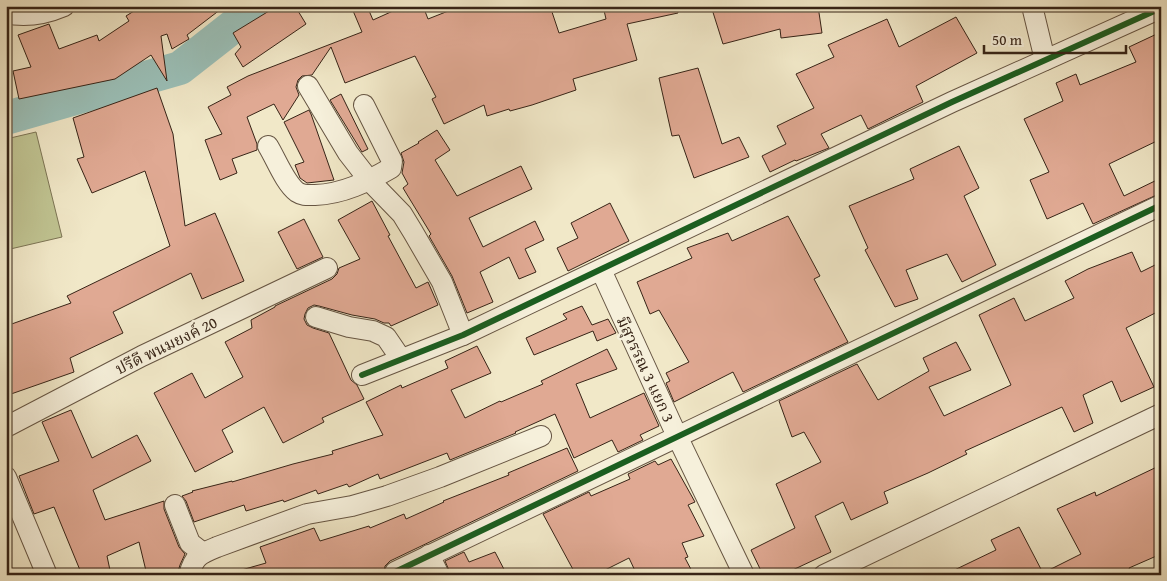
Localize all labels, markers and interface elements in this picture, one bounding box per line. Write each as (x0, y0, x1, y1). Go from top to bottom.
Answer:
scale bar (984, 22, 1127, 54)
text: 50 m (992, 29, 1023, 50)
street label: ปรีดี พนมยงค์ 20 (111, 310, 221, 380)
street label: มีสุวรรณ 3 แยก 3 (611, 312, 681, 426)

